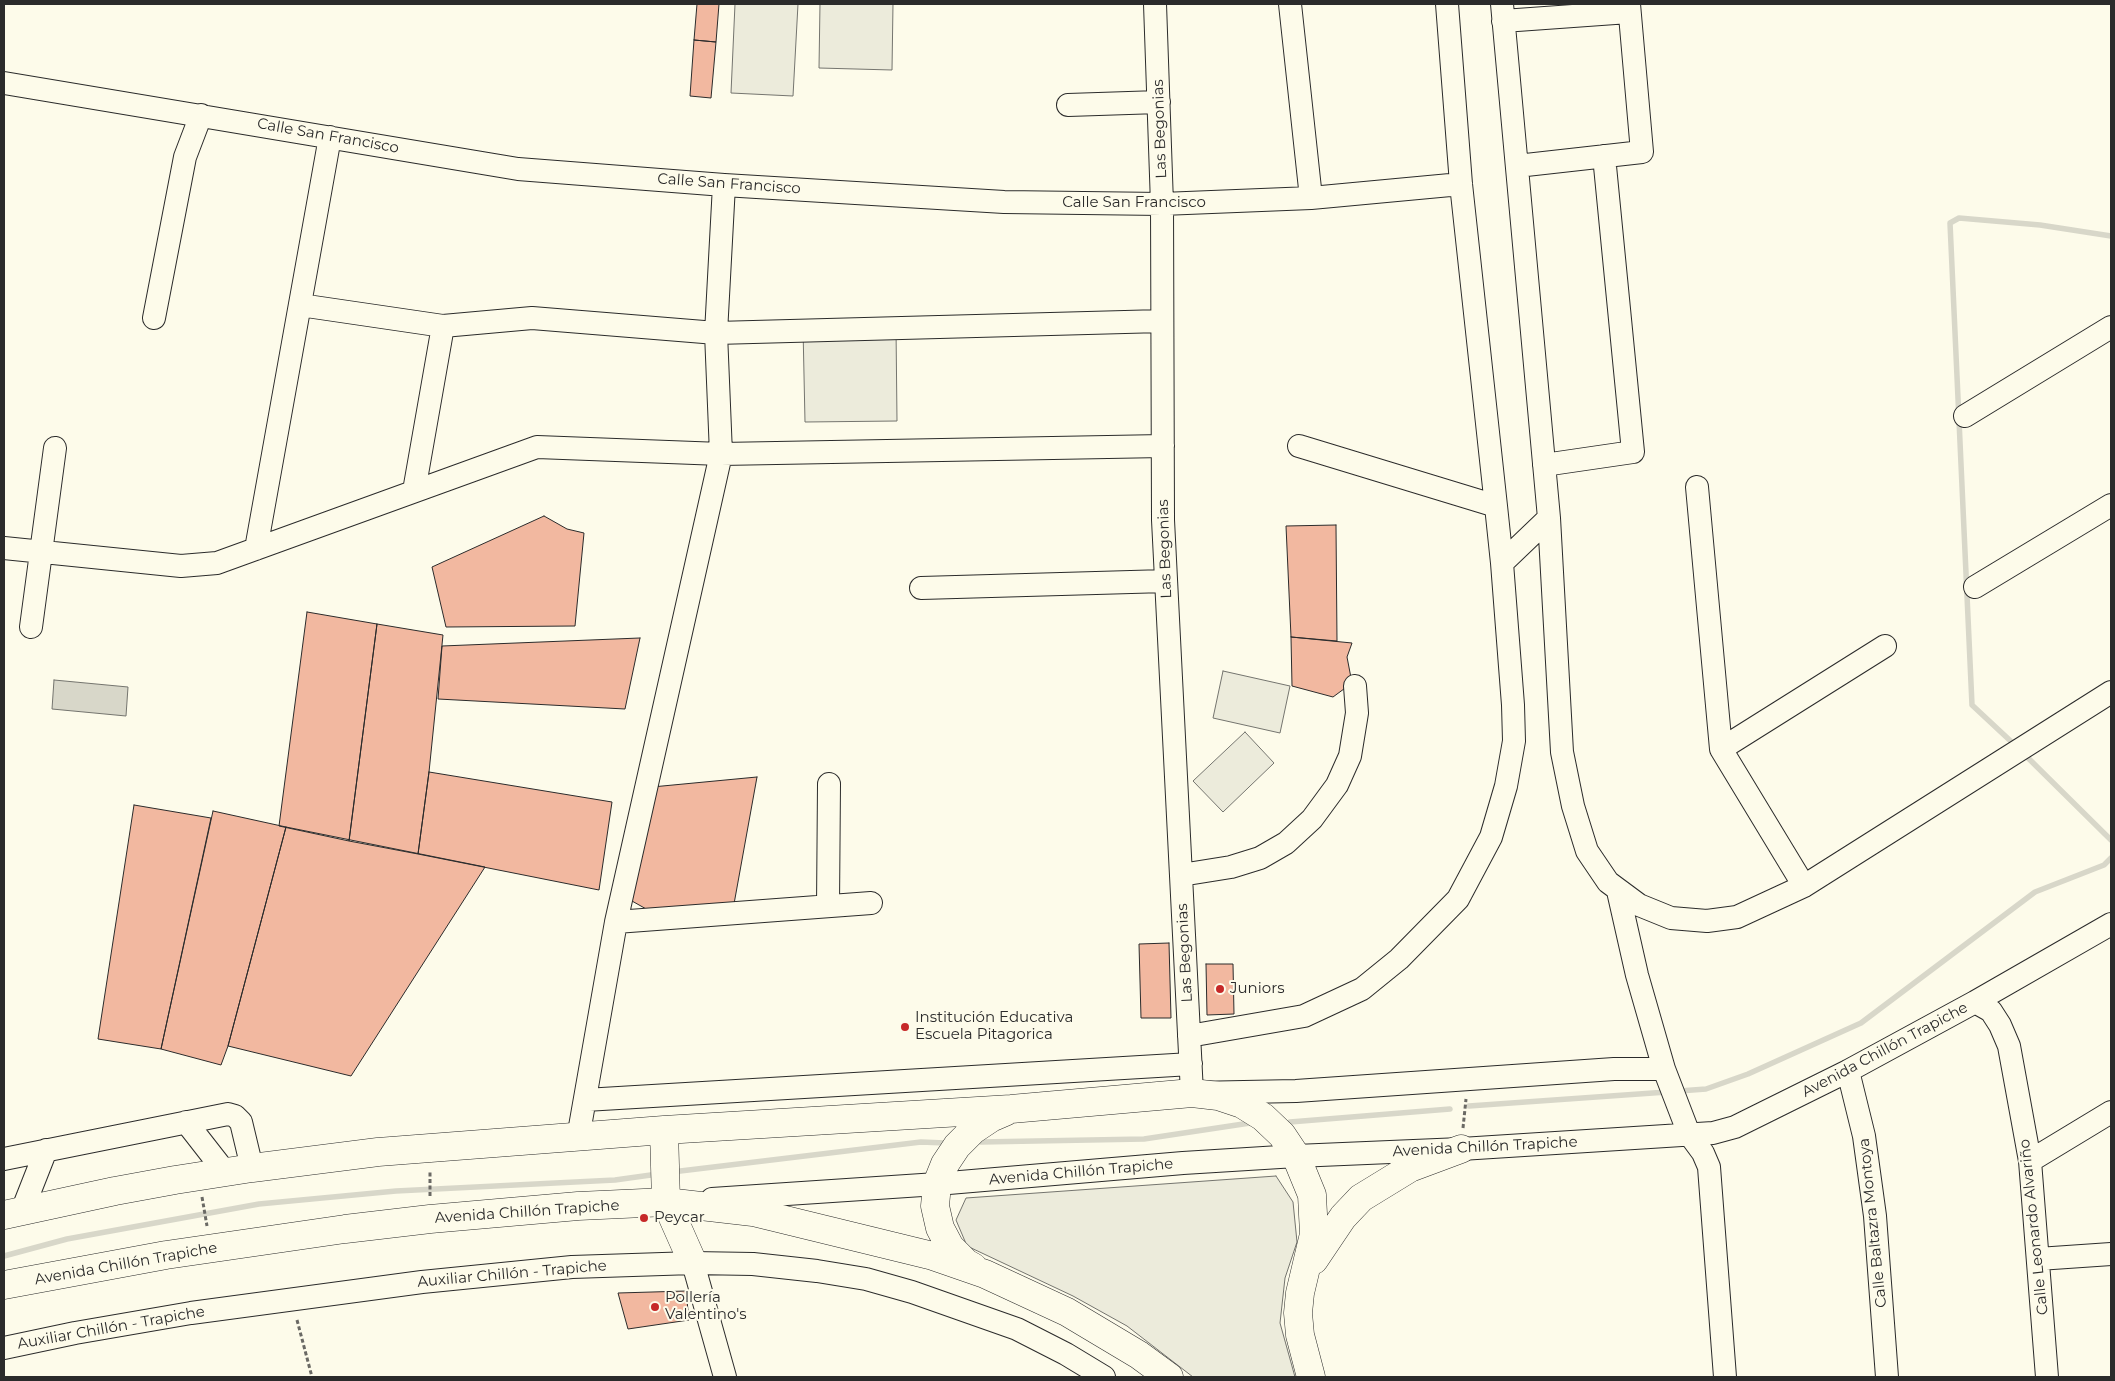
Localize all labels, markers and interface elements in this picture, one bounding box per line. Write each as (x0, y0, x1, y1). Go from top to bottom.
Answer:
street label: Las Begonias (1149, 79, 1171, 179)
street label: Calle San Francisco (256, 115, 400, 157)
street label: Calle San Francisco (657, 170, 801, 198)
street label: Calle San Francisco (1062, 194, 1206, 212)
street label: Las Begonias (1154, 499, 1176, 599)
street label: Las Begonias (1173, 903, 1197, 1003)
place label: Juniors (1230, 980, 1284, 998)
marker: Juniors (1214, 983, 1226, 995)
street label: Avenida Chillón Trapiche (1799, 999, 1971, 1101)
place label: Institución Educativa Escuela Pitagorica (915, 1009, 1073, 1044)
marker: Institución Educativa Escuela Pitagorica (899, 1021, 911, 1033)
street label: Avenida Chillón Trapiche (1392, 1133, 1578, 1161)
street label: Calle Baltazra Montoya (1855, 1137, 1891, 1309)
street label: Calle Leonardo Alvariño (2016, 1138, 2052, 1316)
street label: Avenida Chillón Trapiche (988, 1155, 1174, 1189)
street label: Avenida Chillón Trapiche (434, 1197, 620, 1227)
place label: Peycar (654, 1209, 705, 1227)
marker: Peycar (638, 1212, 650, 1224)
street label: Avenida Chillón Trapiche (33, 1239, 219, 1289)
street label: Auxiliar Chillón - Trapiche (417, 1257, 607, 1291)
place label: Pollería Valentino's (665, 1289, 747, 1324)
marker: Pollería Valentino's (649, 1301, 661, 1313)
street label: Auxiliar Chillón - Trapiche (16, 1303, 206, 1353)

